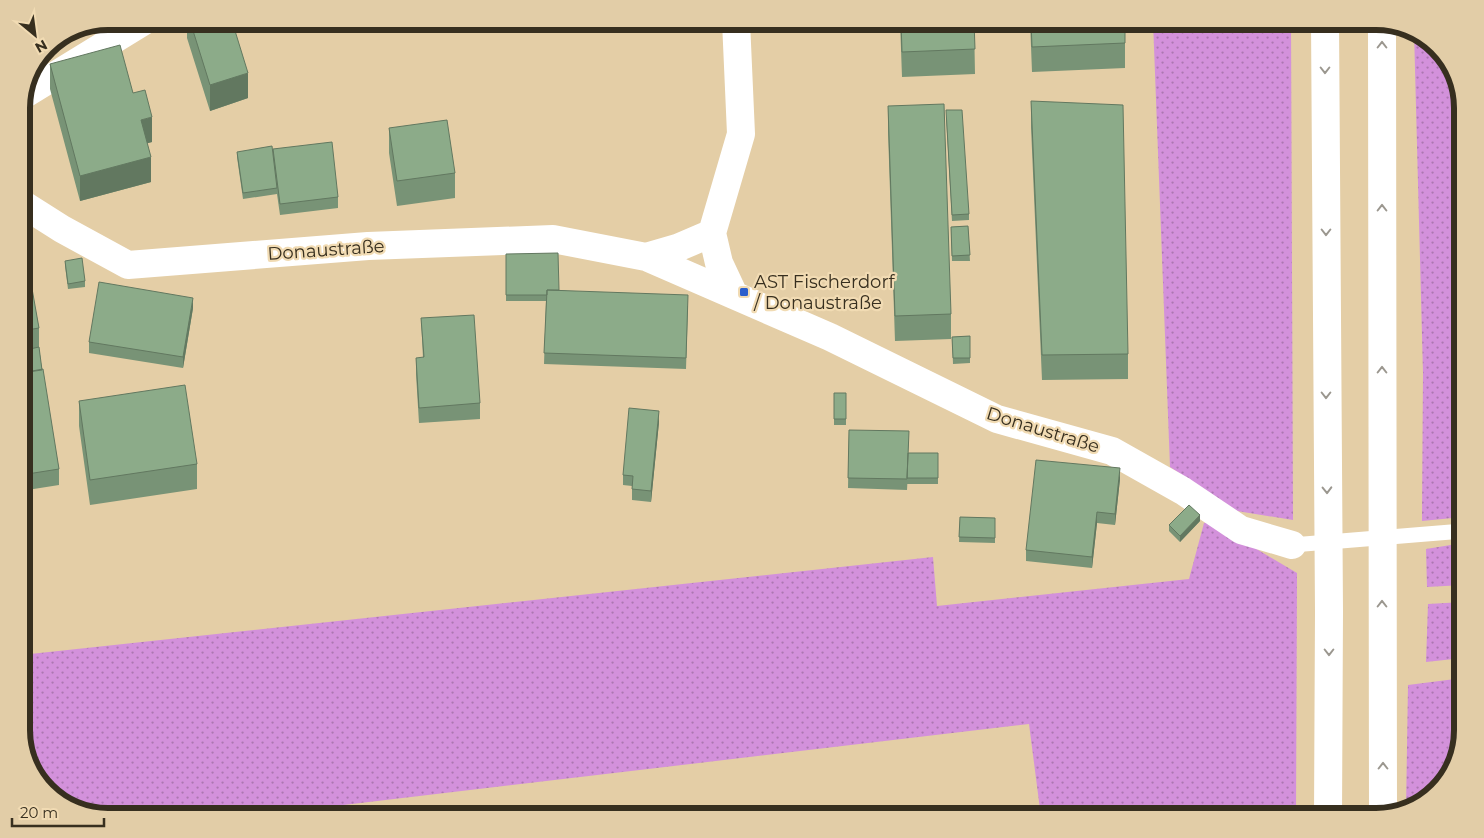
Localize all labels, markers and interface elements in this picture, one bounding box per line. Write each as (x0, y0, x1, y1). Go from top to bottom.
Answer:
north arrow (10, 10, 60, 60)
text: N (32, 36, 51, 57)
one-way arrow (1377, 41, 1387, 48)
one-way arrow (1320, 66, 1330, 74)
one-way arrow (1377, 203, 1387, 211)
one-way arrow (1321, 229, 1331, 237)
street label: Donaustraße (267, 235, 385, 265)
place label: AST Fischerdorf / Donaustraße (753, 271, 896, 314)
marker: AST Fischerdorf / Donaustraße (738, 286, 750, 298)
one-way arrow (1377, 366, 1387, 374)
one-way arrow (1321, 392, 1331, 399)
street label: Donaustraße (984, 402, 1102, 458)
one-way arrow (1322, 486, 1332, 494)
one-way arrow (1377, 600, 1387, 608)
one-way arrow (1324, 649, 1334, 657)
one-way arrow (1378, 762, 1388, 770)
scale bar (12, 796, 105, 828)
text: 20 m (20, 803, 58, 822)

